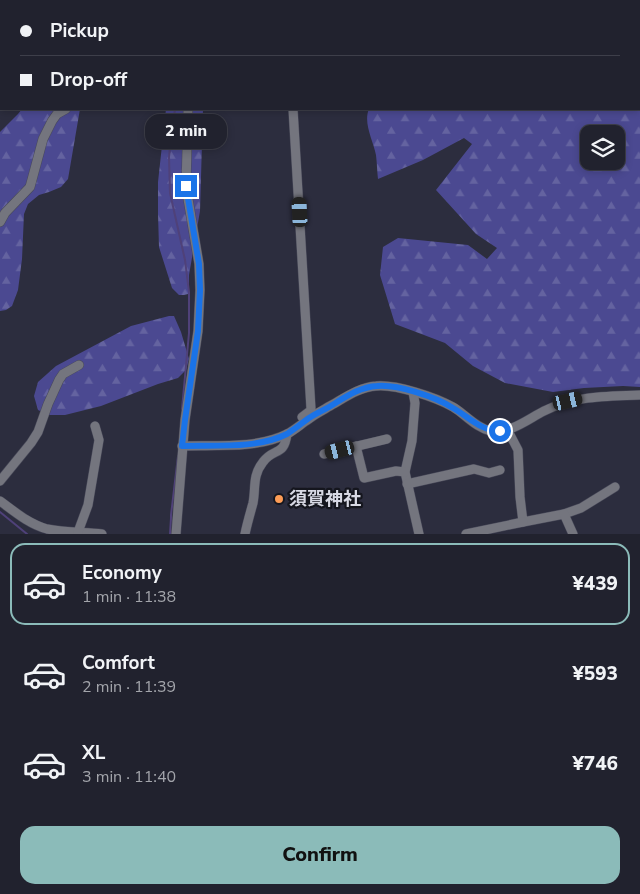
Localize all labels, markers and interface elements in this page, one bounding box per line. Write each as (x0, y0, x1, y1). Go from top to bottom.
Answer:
text: Pickup (50, 18, 109, 44)
text: Drop-off (50, 67, 127, 93)
callout: 2 min (145, 114, 227, 148)
text: 2 min (165, 120, 207, 142)
map controls (580, 125, 625, 170)
button: layers (580, 125, 625, 170)
route end (175, 175, 197, 197)
car (291, 197, 308, 227)
car (551, 390, 584, 412)
route start (489, 420, 511, 442)
car (323, 439, 356, 461)
place label: 須賀神社 (289, 487, 361, 511)
marker: 須賀神社 (273, 493, 285, 505)
text: Economy (82, 560, 162, 586)
icon: car (22, 562, 67, 607)
text: ¥439 (572, 571, 618, 597)
text: 1 min · 11:38 (82, 586, 176, 608)
text: Comfort (82, 650, 155, 676)
icon: car (22, 652, 67, 697)
text: ¥593 (572, 661, 618, 687)
text: 2 min · 11:39 (82, 676, 176, 698)
text: XL (82, 740, 105, 766)
icon: car (22, 742, 67, 787)
text: ¥746 (572, 751, 618, 777)
text: 3 min · 11:40 (82, 766, 176, 788)
button: Confirm (20, 826, 620, 884)

